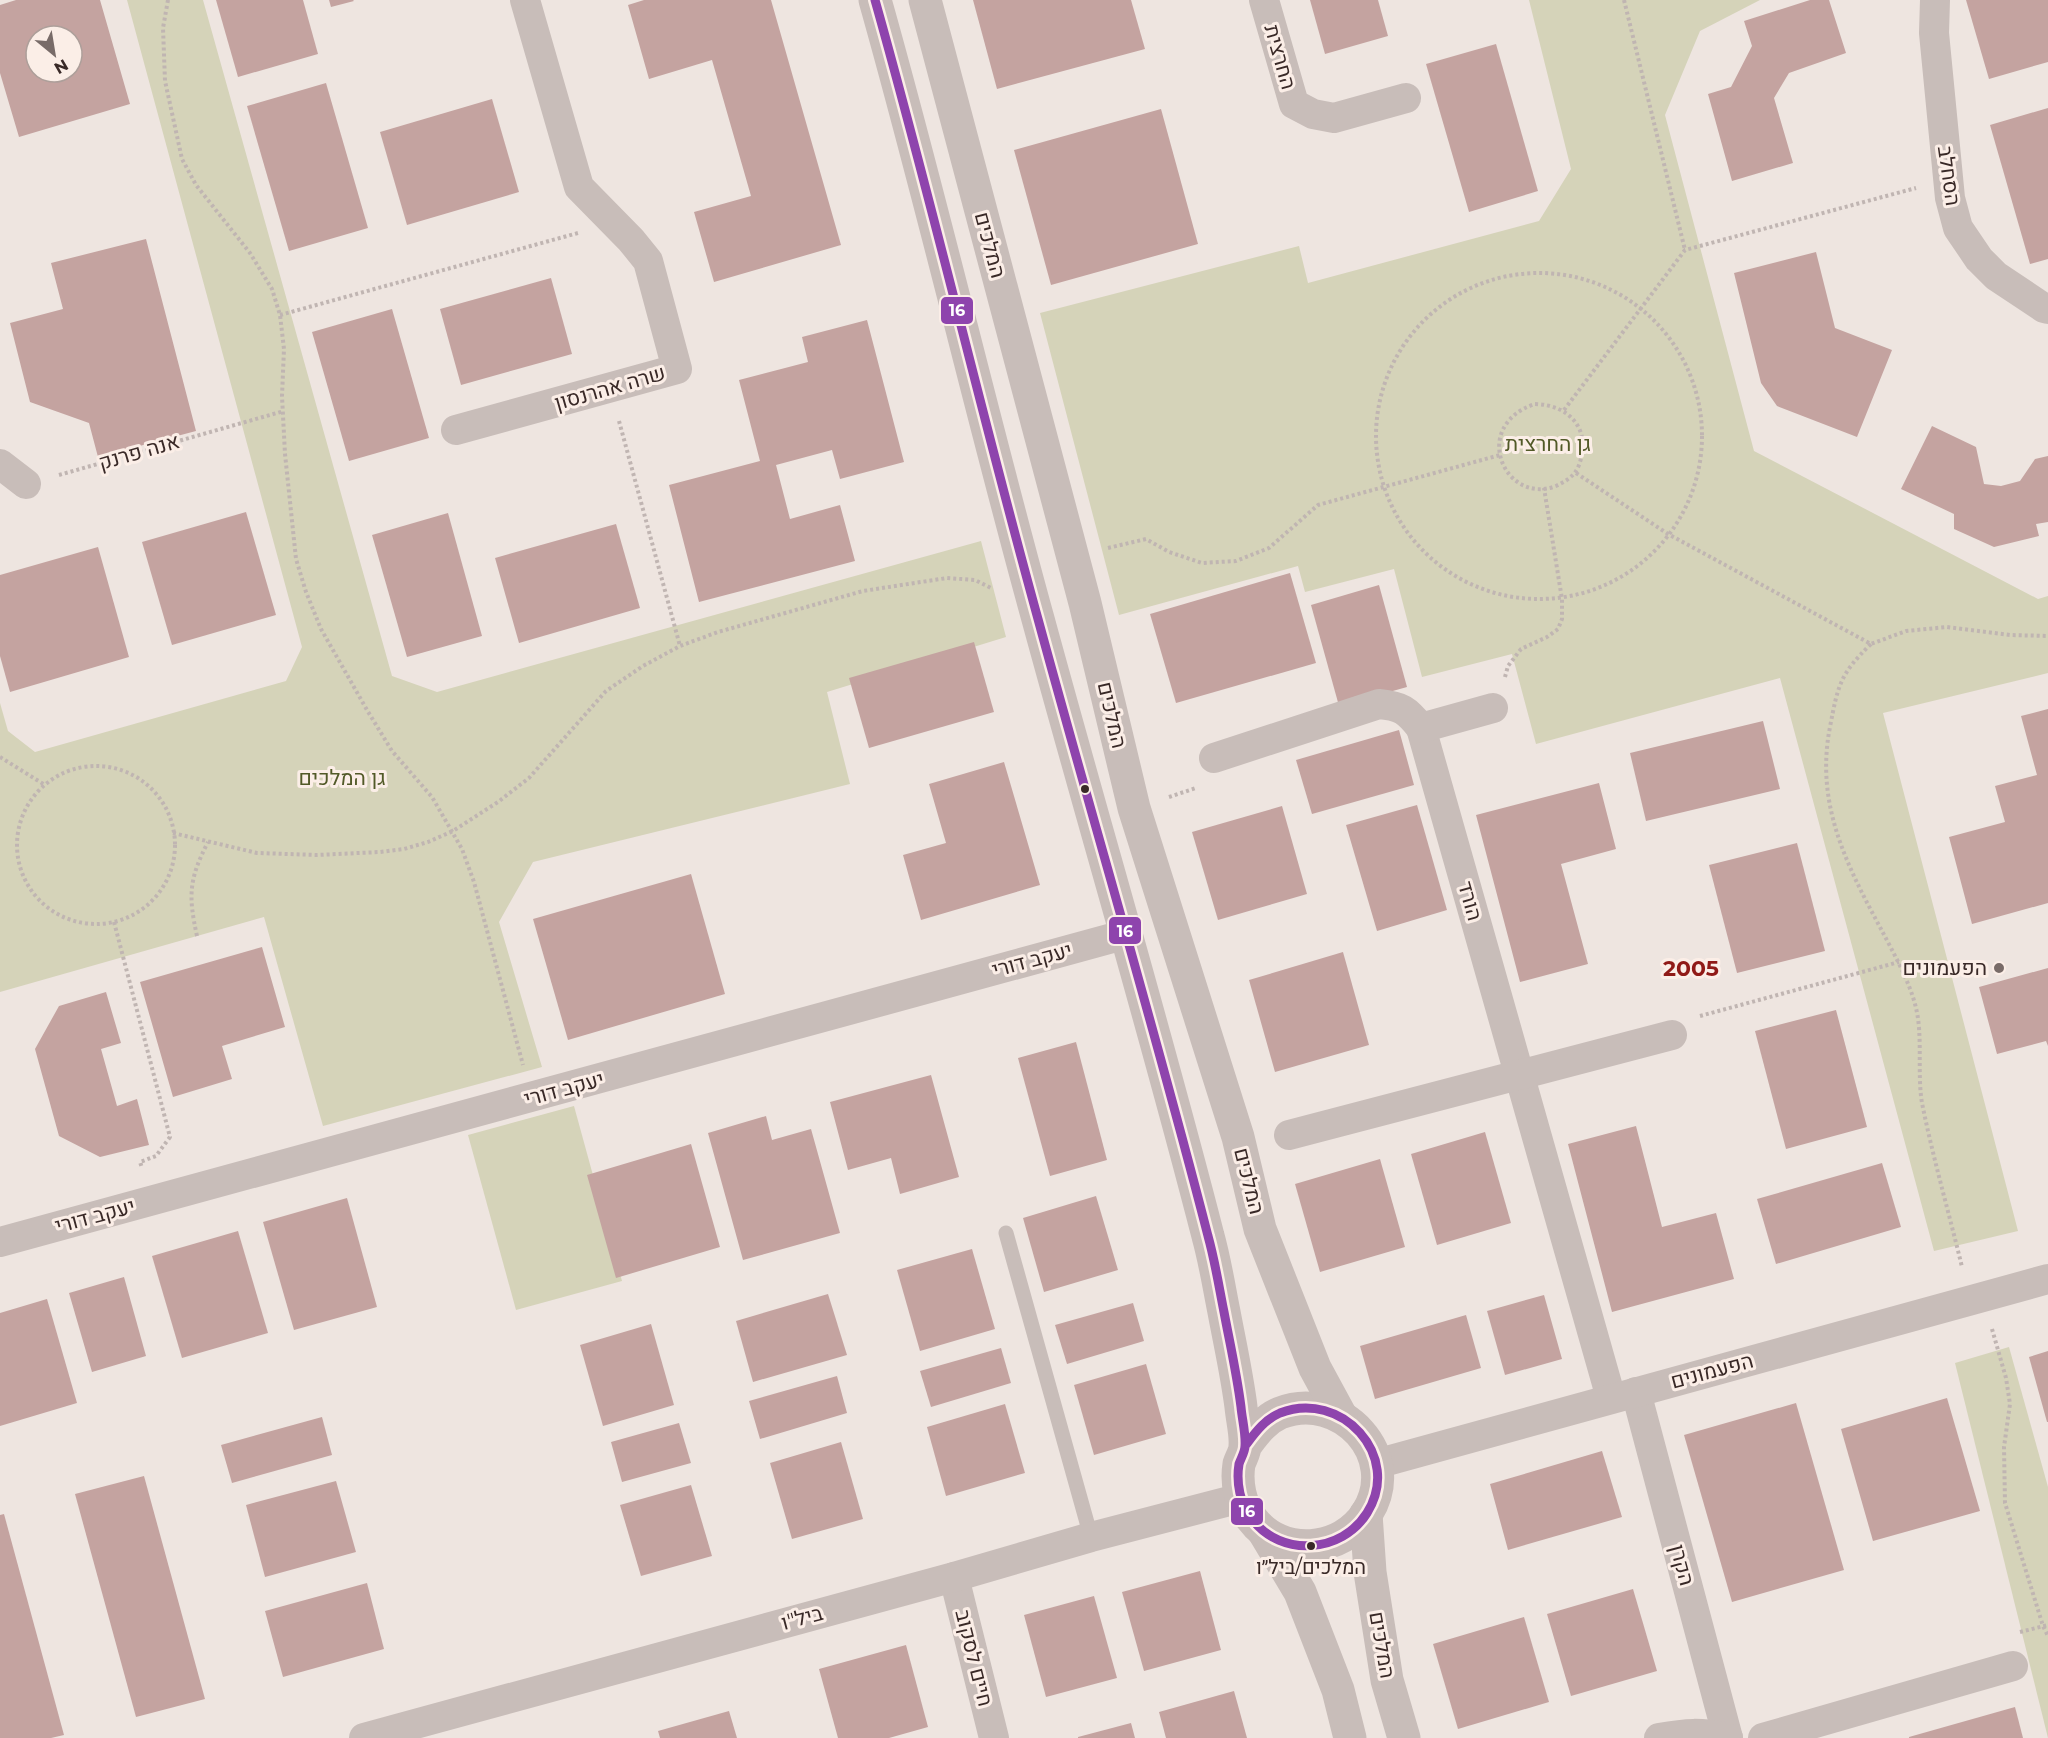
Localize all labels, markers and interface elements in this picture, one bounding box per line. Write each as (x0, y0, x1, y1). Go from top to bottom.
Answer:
street label: החרצית (1259, 22, 1302, 92)
north arrow (24, 24, 84, 84)
text: N (51, 55, 72, 78)
street label: הסחלב (1933, 144, 1966, 208)
street label: המלכים (970, 209, 1011, 281)
line badge: 16 (940, 296, 974, 325)
text: 16 (949, 301, 965, 320)
street label: שרה אהרנסון (552, 360, 668, 415)
street label: אנה פרנק (95, 428, 182, 475)
park label: גן החרצית (1505, 431, 1591, 456)
street label: המלכים (1093, 679, 1132, 751)
park label: גן המלכים (298, 765, 386, 790)
unlabelled marker (1079, 783, 1091, 795)
street label: הורד (1453, 878, 1488, 923)
line badge: 16 (1108, 916, 1142, 945)
text: 16 (1117, 922, 1133, 941)
street label: יעקב דורי (989, 937, 1075, 982)
district label: 2005 (1663, 955, 1719, 982)
place label: הפעמונים (1903, 955, 1987, 980)
marker: הפעמונים (1992, 961, 2006, 975)
street label: יעקב דורי (521, 1066, 607, 1111)
street label: המלכים (1229, 1145, 1270, 1217)
street label: יעקב דורי (52, 1193, 138, 1238)
street label: הפעמונים (1668, 1348, 1756, 1394)
line badge: 16 (1230, 1497, 1264, 1526)
text: 16 (1239, 1502, 1255, 1521)
marker: המלכים/ביל״ו (1305, 1540, 1317, 1552)
street label: הקרן (1665, 1541, 1700, 1588)
place label: המלכים/ביל״ו (1256, 1555, 1366, 1579)
street label: ביל"ו (778, 1600, 825, 1635)
street label: חיים לסקוב (950, 1607, 999, 1709)
street label: המלכים (1364, 1610, 1401, 1680)

